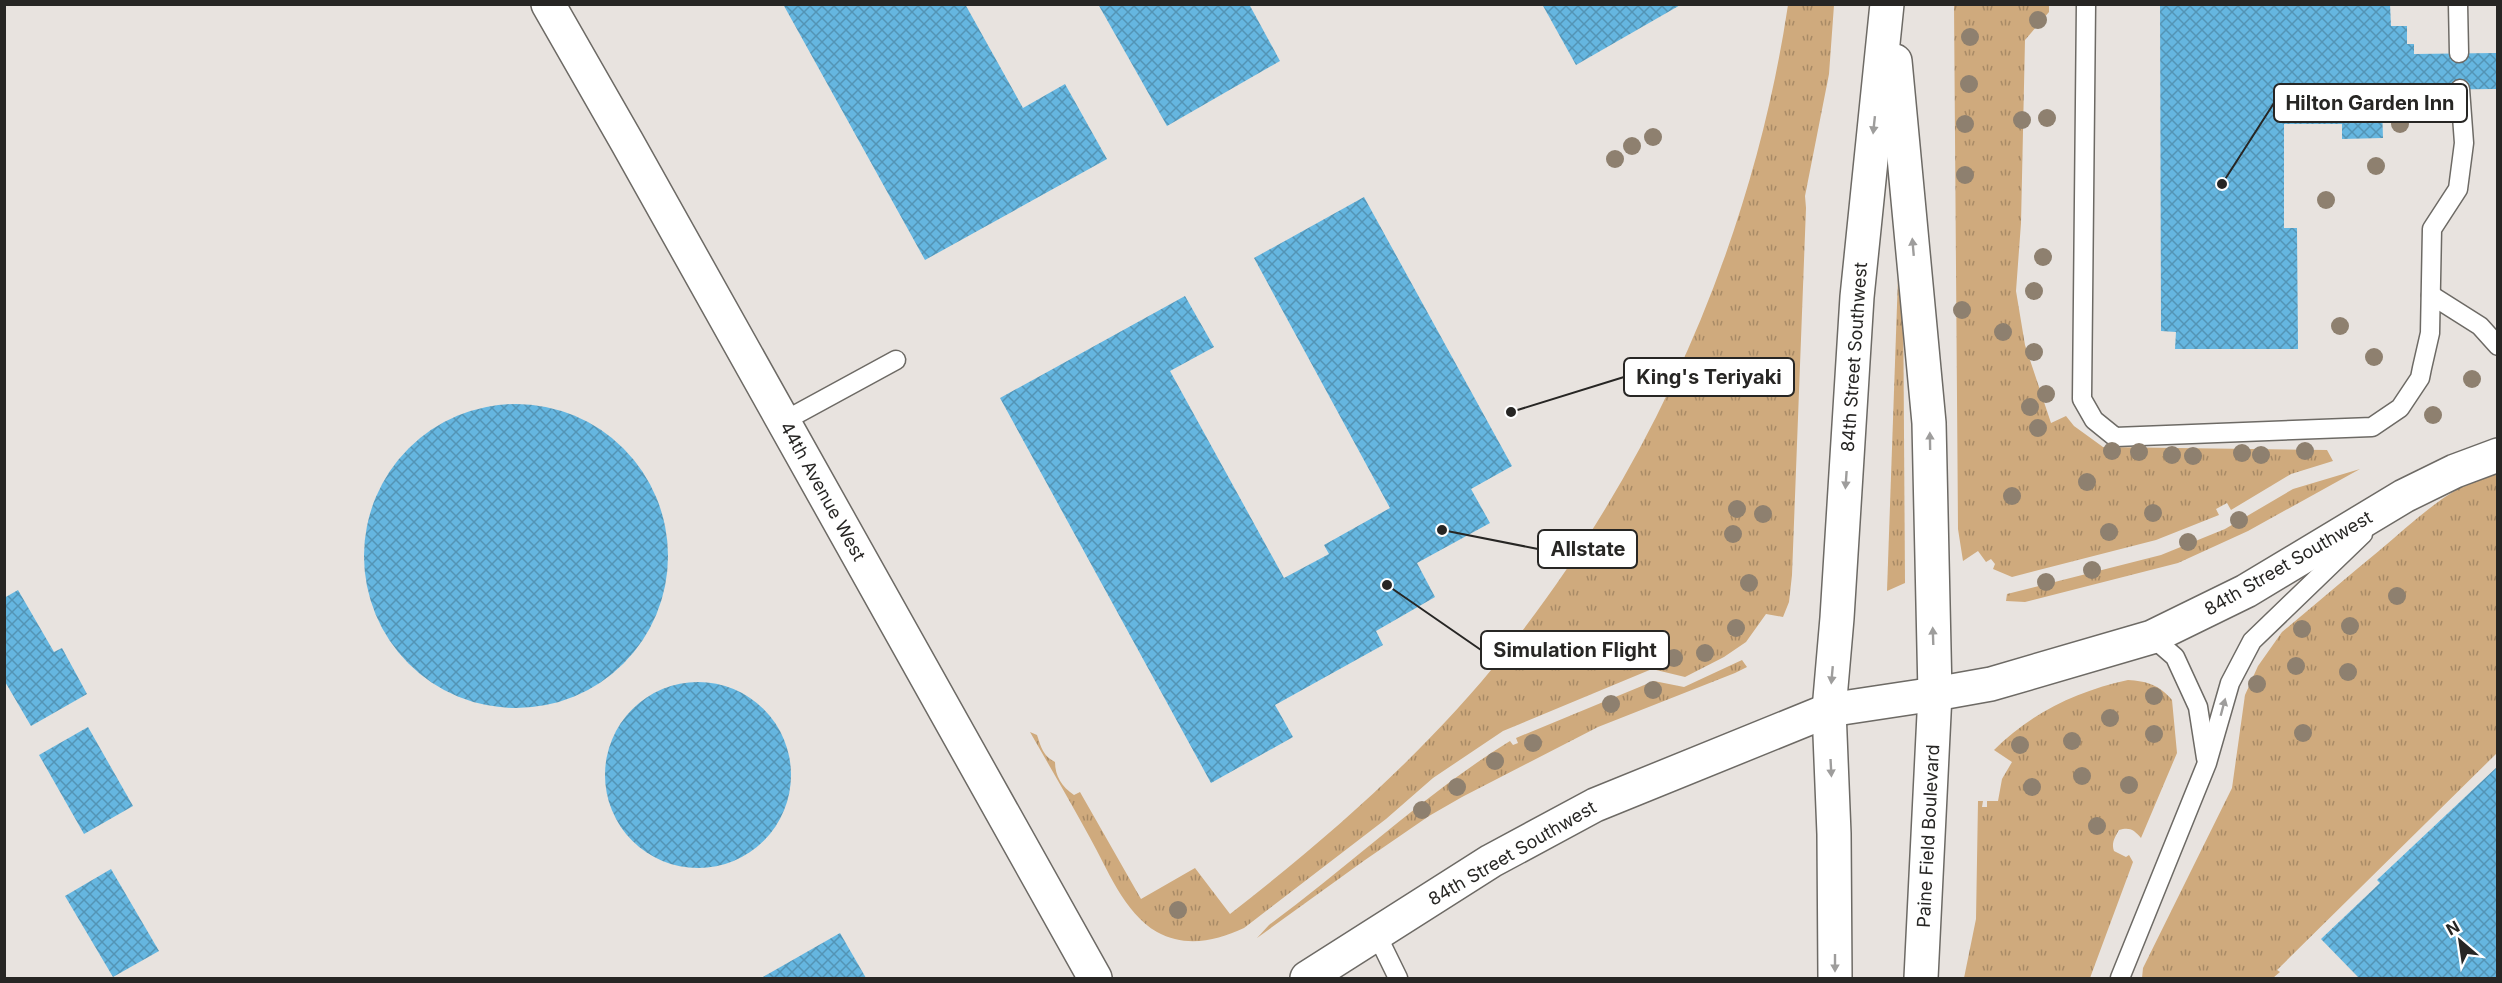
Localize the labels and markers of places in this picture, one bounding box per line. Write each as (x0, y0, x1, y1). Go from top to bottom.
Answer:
callout: Hilton Garden Inn (2274, 84, 2467, 122)
callout: King's Teriyaki (1624, 358, 1794, 396)
callout: Allstate (1538, 530, 1637, 568)
callout: Simulation Flight (1481, 631, 1669, 669)

